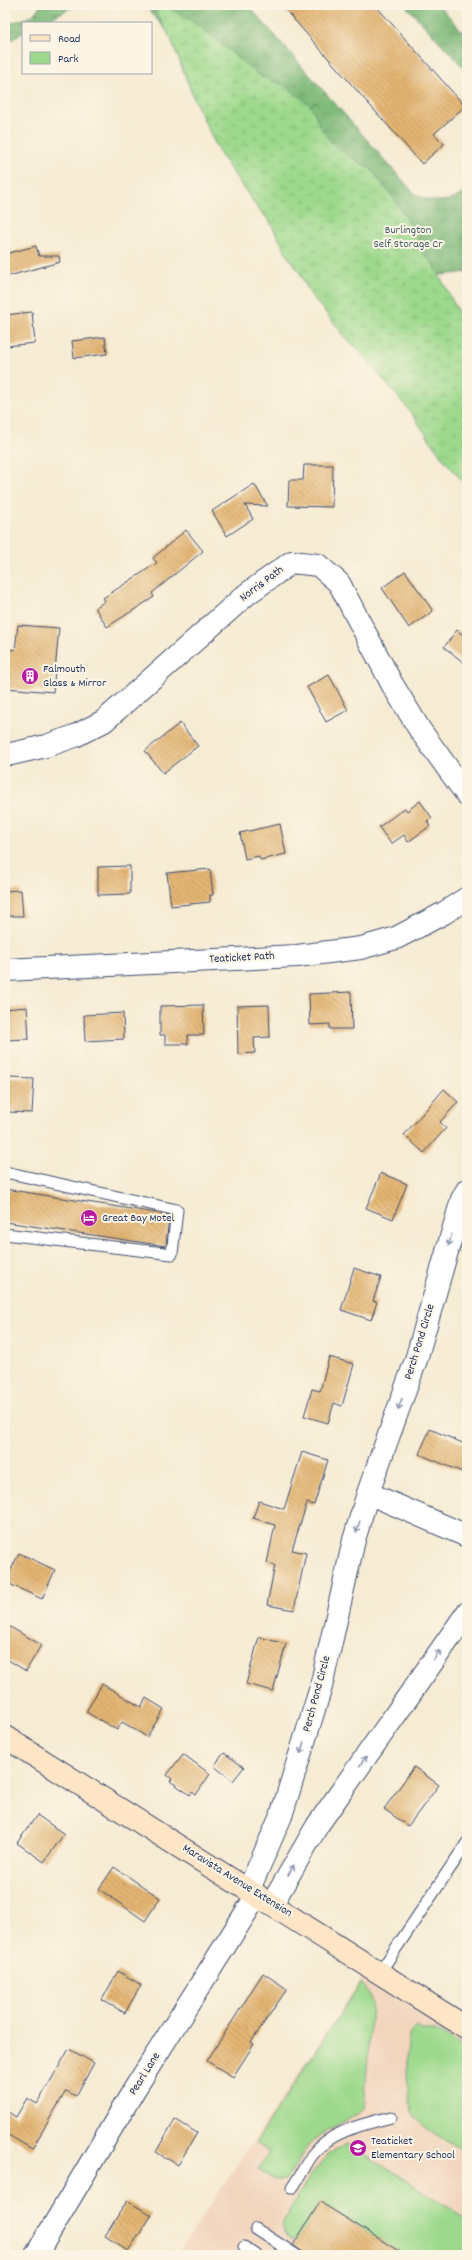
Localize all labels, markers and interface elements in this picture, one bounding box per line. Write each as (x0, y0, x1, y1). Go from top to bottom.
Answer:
legend (22, 22, 152, 74)
text: Road (58, 31, 80, 48)
text: Park (58, 51, 79, 68)
park label: Burlington Self Storage Cr (373, 222, 443, 253)
street label: Norris Path (236, 562, 288, 606)
place label: Falmouth Glass & Mirror (43, 661, 107, 692)
building icon: Falmouth Glass & Mirror (20, 666, 40, 686)
street label: Teaticket Path (209, 948, 275, 968)
hotel icon: Great Bay Motel (79, 1208, 99, 1228)
place label: Great Bay Motel (102, 1210, 175, 1227)
one-way arrow (446, 1233, 453, 1246)
street label: Perch Pond Circle (400, 1302, 440, 1382)
one-way arrow (396, 1398, 404, 1410)
one-way arrow (354, 1520, 361, 1533)
one-way arrow (433, 1650, 441, 1661)
street label: Perch Pond Circle (299, 1654, 335, 1734)
one-way arrow (298, 1741, 305, 1754)
one-way arrow (358, 1756, 367, 1767)
street label: Maravista Avenue Extension (179, 1840, 296, 1922)
one-way arrow (287, 1864, 295, 1876)
street label: Pearl Lane (125, 2049, 165, 2099)
place label: Teaticket Elementary School (371, 2133, 455, 2164)
school or university icon: Teaticket Elementary School (348, 2138, 368, 2158)

